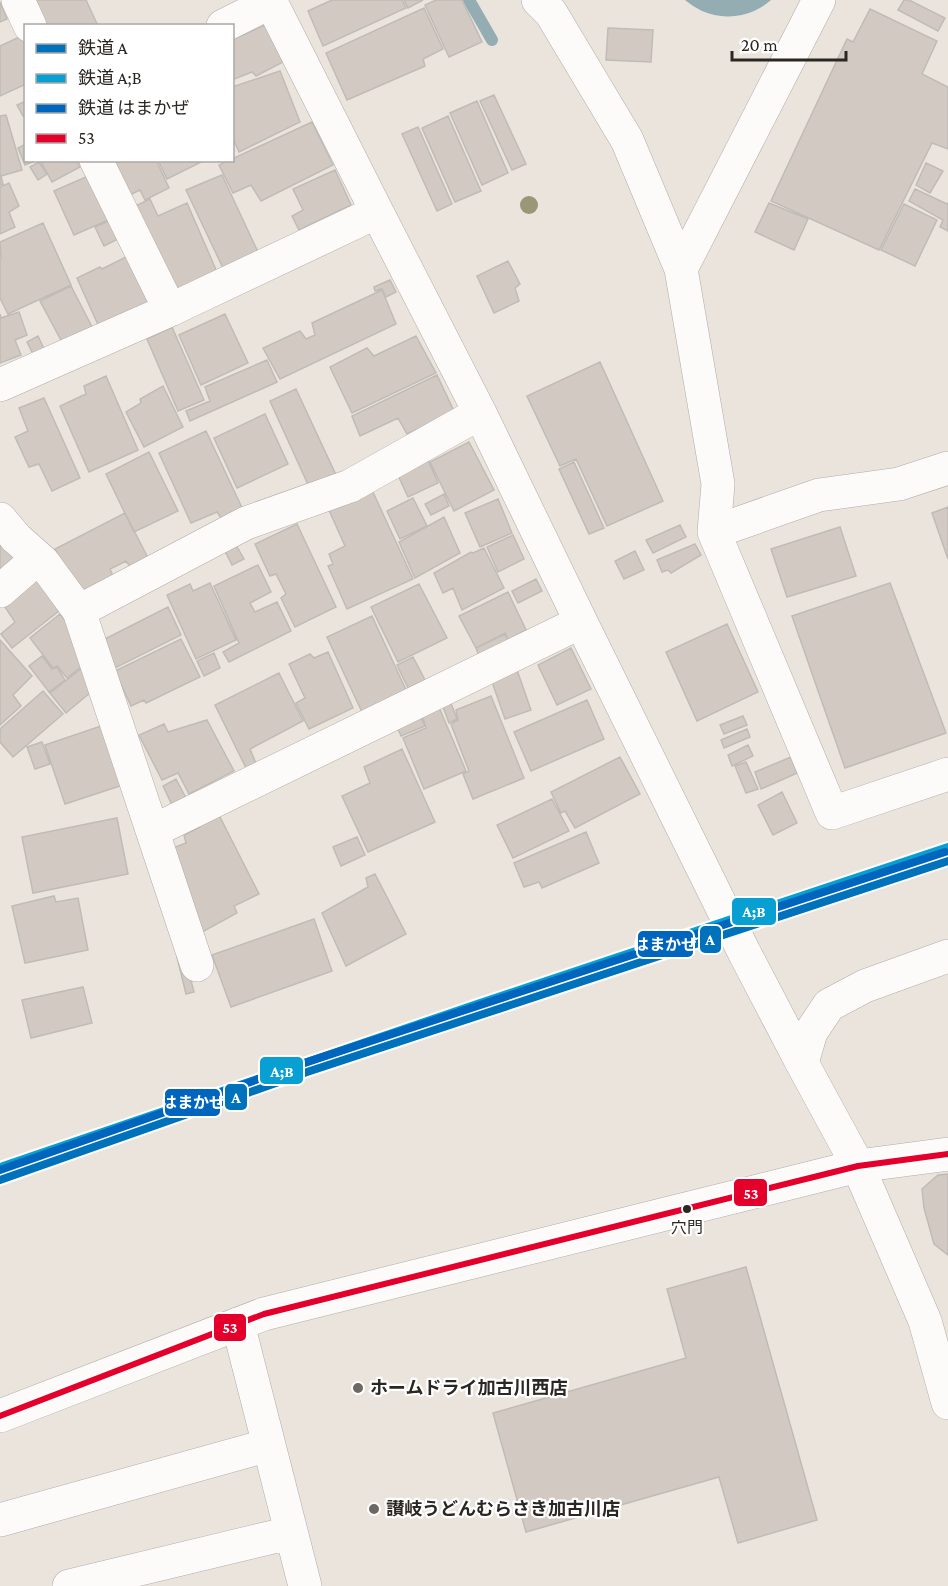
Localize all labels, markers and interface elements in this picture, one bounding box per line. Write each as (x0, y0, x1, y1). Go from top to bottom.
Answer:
legend (24, 24, 234, 162)
scale bar (732, 24, 846, 62)
text: 20 m (741, 35, 778, 55)
text: 鉄道 A (78, 38, 128, 58)
text: 鉄道 A;B (78, 68, 142, 88)
text: 鉄道 はまかぜ (78, 98, 189, 118)
text: 53 (78, 128, 95, 148)
line badge: A;B (731, 897, 777, 926)
text: A;B (741, 903, 766, 921)
line badge: A (699, 925, 722, 954)
line badge: はまかぜ (637, 930, 694, 958)
text: A (704, 931, 715, 948)
text: はまかぜ (633, 936, 697, 953)
line badge: A;B (259, 1056, 304, 1085)
text: A;B (269, 1063, 294, 1081)
line badge: A (224, 1083, 248, 1111)
line badge: はまかぜ (164, 1088, 221, 1117)
text: A (230, 1089, 241, 1106)
text: はまかぜ (161, 1094, 225, 1111)
line badge: 53 (733, 1178, 768, 1207)
text: 53 (743, 1185, 759, 1202)
marker: 穴門 (681, 1203, 693, 1215)
place label: 穴門 (671, 1219, 703, 1236)
line badge: 53 (213, 1313, 247, 1342)
text: 53 (222, 1319, 238, 1336)
place label: ホームドライ加古川西店 (370, 1378, 567, 1398)
marker: ホームドライ加古川西店 (351, 1381, 365, 1395)
place label: 讃岐うどんむらさき加古川店 (386, 1499, 620, 1519)
marker: 讃岐うどんむらさき加古川店 (367, 1502, 381, 1516)

